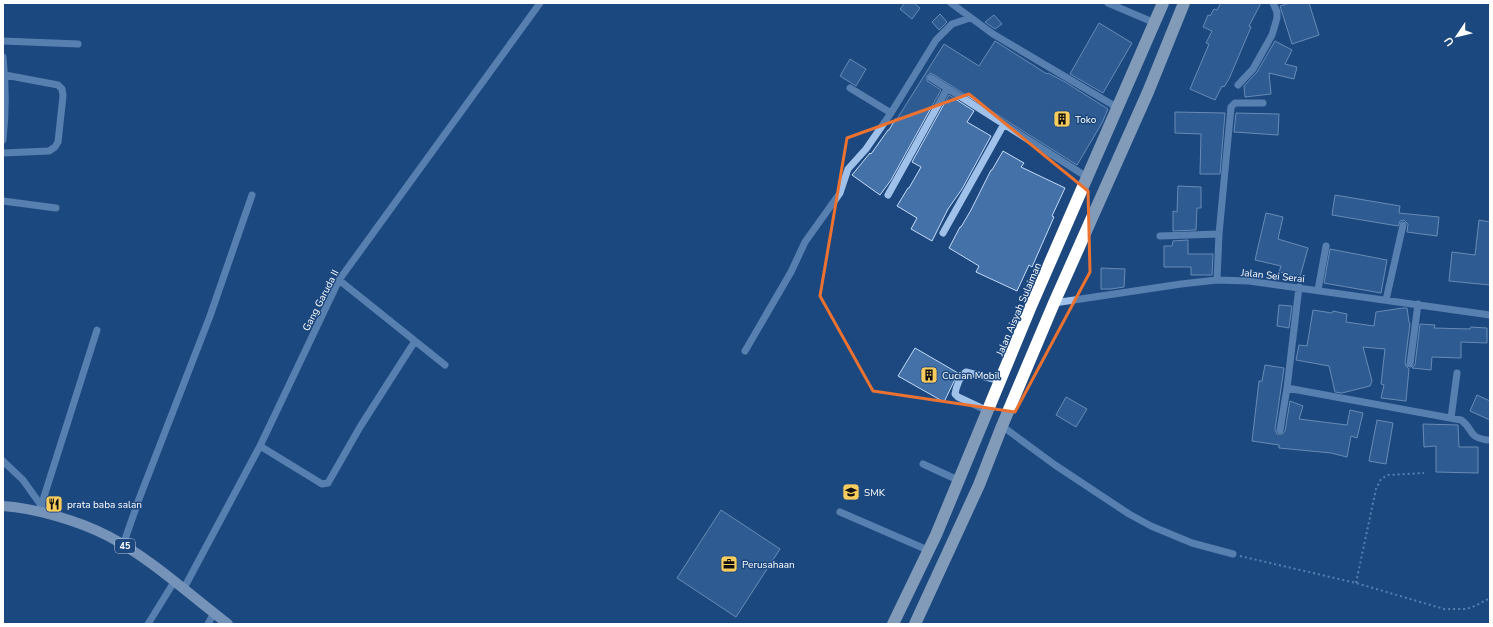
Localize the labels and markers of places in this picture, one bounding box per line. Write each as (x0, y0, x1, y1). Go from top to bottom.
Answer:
building icon: Toko (1052, 109, 1072, 129)
place label: Toko (1075, 113, 1097, 127)
building icon: Cucian Mobil (919, 365, 939, 385)
place label: Cucian Mobil (942, 369, 1000, 383)
school or university icon: SMK (841, 482, 861, 502)
place label: SMK (864, 486, 886, 500)
restaurant icon: prata baba salan (44, 494, 64, 514)
place label: prata baba salan (67, 498, 142, 512)
office icon: Perusahaan (719, 554, 739, 574)
place label: Perusahaan (742, 558, 795, 572)

